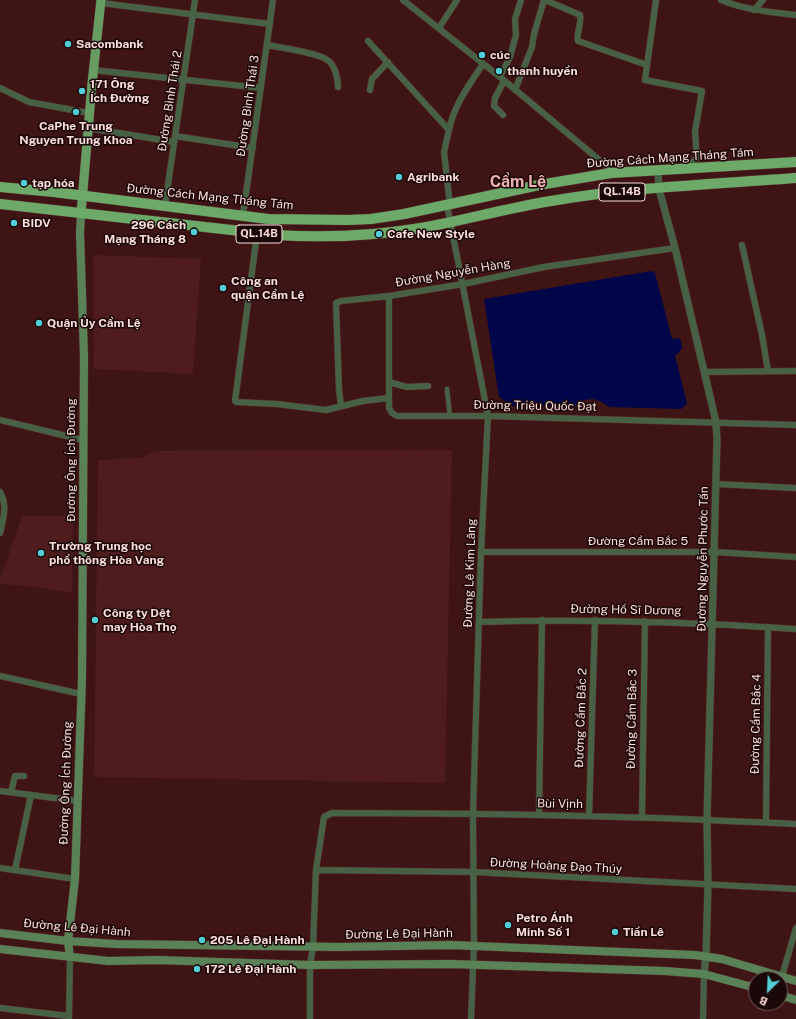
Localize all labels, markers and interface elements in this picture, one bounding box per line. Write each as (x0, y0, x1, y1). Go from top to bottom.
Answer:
place label: Sacombank (76, 37, 143, 51)
marker: Sacombank (63, 39, 73, 49)
place label: cúc (490, 48, 510, 62)
street label: Đường Bình Thái 2 (155, 49, 185, 153)
marker: cúc (477, 50, 487, 60)
street label: Đường Bình Thái 3 (234, 54, 262, 158)
place label: thanh huyền (507, 64, 578, 78)
marker: thanh huyền (494, 66, 504, 76)
place label: 171 Ông Ích Đường (90, 77, 149, 105)
marker: 171 Ông Ích Đường (77, 86, 87, 96)
marker: CaPhe Trung Nguyen Trung Khoa (71, 107, 81, 117)
place label: CaPhe Trung Nguyen Trung Khoa (19, 119, 133, 147)
street label: Đường Cách Mạng Tháng Tám (586, 145, 754, 171)
place label: Agribank (407, 170, 459, 184)
marker: Agribank (394, 172, 404, 182)
district label: Cẩm Lệ (490, 172, 546, 192)
place label: tạp hóa (32, 176, 75, 190)
marker: tạp hóa (19, 178, 29, 188)
street label: Đường Cách Mạng Tháng Tám (126, 181, 294, 213)
road number: QL.14B (599, 183, 645, 201)
place label: BIDV (22, 216, 51, 230)
marker: BIDV (9, 218, 19, 228)
place label: 296 Cách Mạng Tháng 8 (104, 218, 186, 246)
road number: QL.14B (236, 225, 282, 243)
marker: 296 Cách Mạng Tháng 8 (189, 227, 199, 237)
place label: Cafe New Style (387, 227, 475, 241)
marker: Cafe New Style (374, 229, 384, 239)
street label: Đường Nguyễn Hàng (394, 256, 512, 290)
place label: Công an quận Cẩm Lệ (231, 274, 304, 302)
marker: Công an quận Cẩm Lệ (218, 283, 228, 293)
place label: Quận Ủy Cẩm Lệ (47, 316, 141, 330)
marker: Quận Ủy Cẩm Lệ (34, 318, 44, 328)
street label: Đường Ông Ích Đường (64, 398, 78, 522)
street label: Đường Triệu Quốc Đạt (473, 398, 597, 414)
street label: Đường Nguyễn Phước Tấn (695, 486, 711, 632)
street label: Đường Lê Kim Lăng (461, 518, 479, 628)
street label: Đường Cẩm Bắc 5 (588, 534, 688, 548)
place label: Trường Trung học phổ thông Hòa Vang (49, 539, 164, 567)
marker: Trường Trung học phổ thông Hòa Vang (36, 548, 46, 558)
street label: Đường Hồ Sĩ Dương (570, 602, 682, 618)
place label: Công ty Dệt may Hòa Thọ (103, 606, 177, 634)
marker: Công ty Dệt may Hòa Thọ (90, 615, 100, 625)
street label: Đường Cẩm Bắc 2 (572, 668, 590, 768)
street label: Đường Cẩm Bắc 3 (624, 669, 640, 769)
street label: Đường Cẩm Bắc 4 (748, 674, 764, 774)
street label: Đường Ông Ích Đường (57, 721, 75, 845)
street label: Bùi Vịnh (537, 796, 583, 812)
street label: Đường Hoàng Đạo Thúy (489, 855, 623, 877)
place label: Petro Ánh Minh Số 1 (516, 911, 573, 939)
street label: Đường Lê Đại Hành (23, 916, 131, 940)
marker: Petro Ánh Minh Số 1 (503, 920, 513, 930)
place label: Tiần Lê (623, 925, 664, 939)
street label: Đường Lê Đại Hành (345, 926, 453, 942)
marker: Tiần Lê (610, 927, 620, 937)
place label: 205 Lê Đại Hành (210, 933, 305, 947)
marker: 205 Lê Đại Hành (197, 935, 207, 945)
place label: 172 Lê Đại Hành (205, 962, 296, 976)
marker: 172 Lê Đại Hành (192, 964, 202, 974)
north arrow (748, 971, 788, 1011)
text: B (758, 994, 769, 1008)

